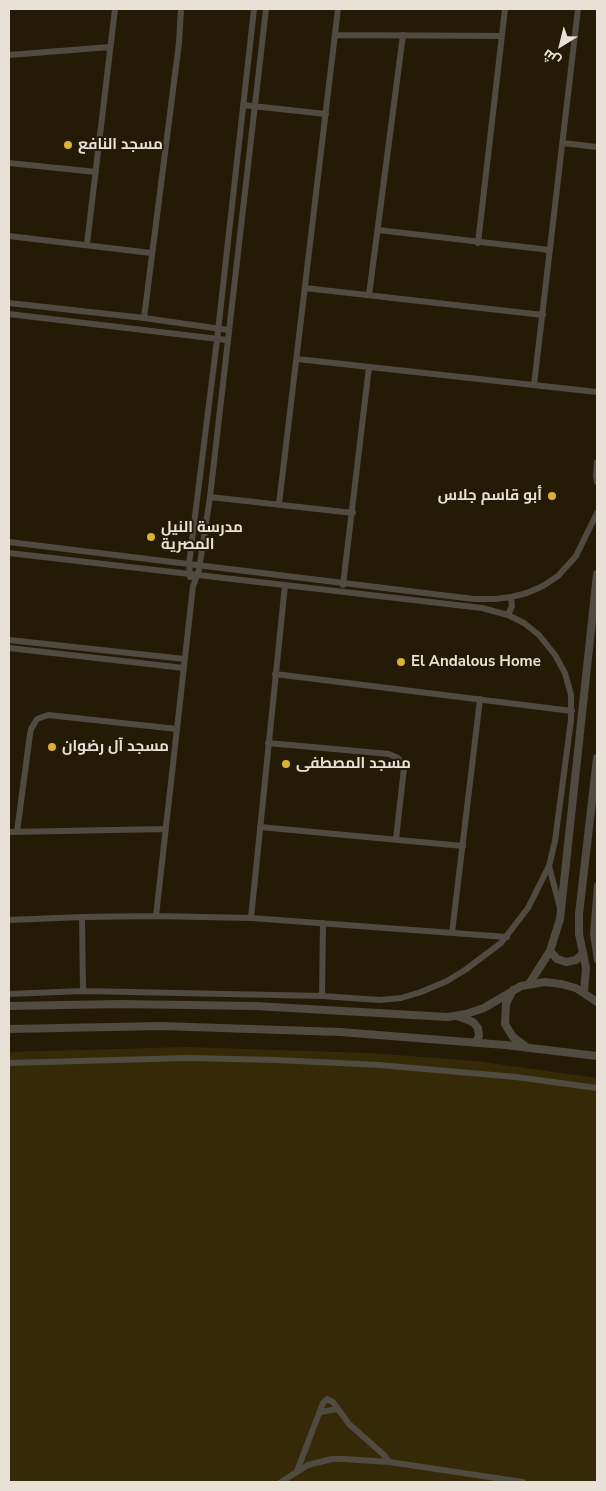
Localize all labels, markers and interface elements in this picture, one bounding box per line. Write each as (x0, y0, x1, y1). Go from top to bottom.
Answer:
north arrow (536, 20, 586, 70)
text: ش (539, 45, 565, 71)
place label: مسجد النافع (78, 136, 163, 154)
marker: مسجد النافع (62, 139, 74, 151)
place label: أبو قاسم جلاس (438, 487, 542, 505)
marker: أبو قاسم جلاس (546, 490, 558, 502)
place label: مدرسة النيل المصرية (161, 519, 243, 554)
marker: مدرسة النيل المصرية (145, 531, 157, 543)
place label: El Andalous Home (411, 653, 541, 671)
marker: El Andalous Home (395, 656, 407, 668)
place label: مسجد آل رضوان (62, 738, 169, 756)
marker: مسجد آل رضوان (46, 741, 58, 753)
place label: مسجد المصطفى (296, 755, 411, 773)
marker: مسجد المصطفى (280, 758, 292, 770)

